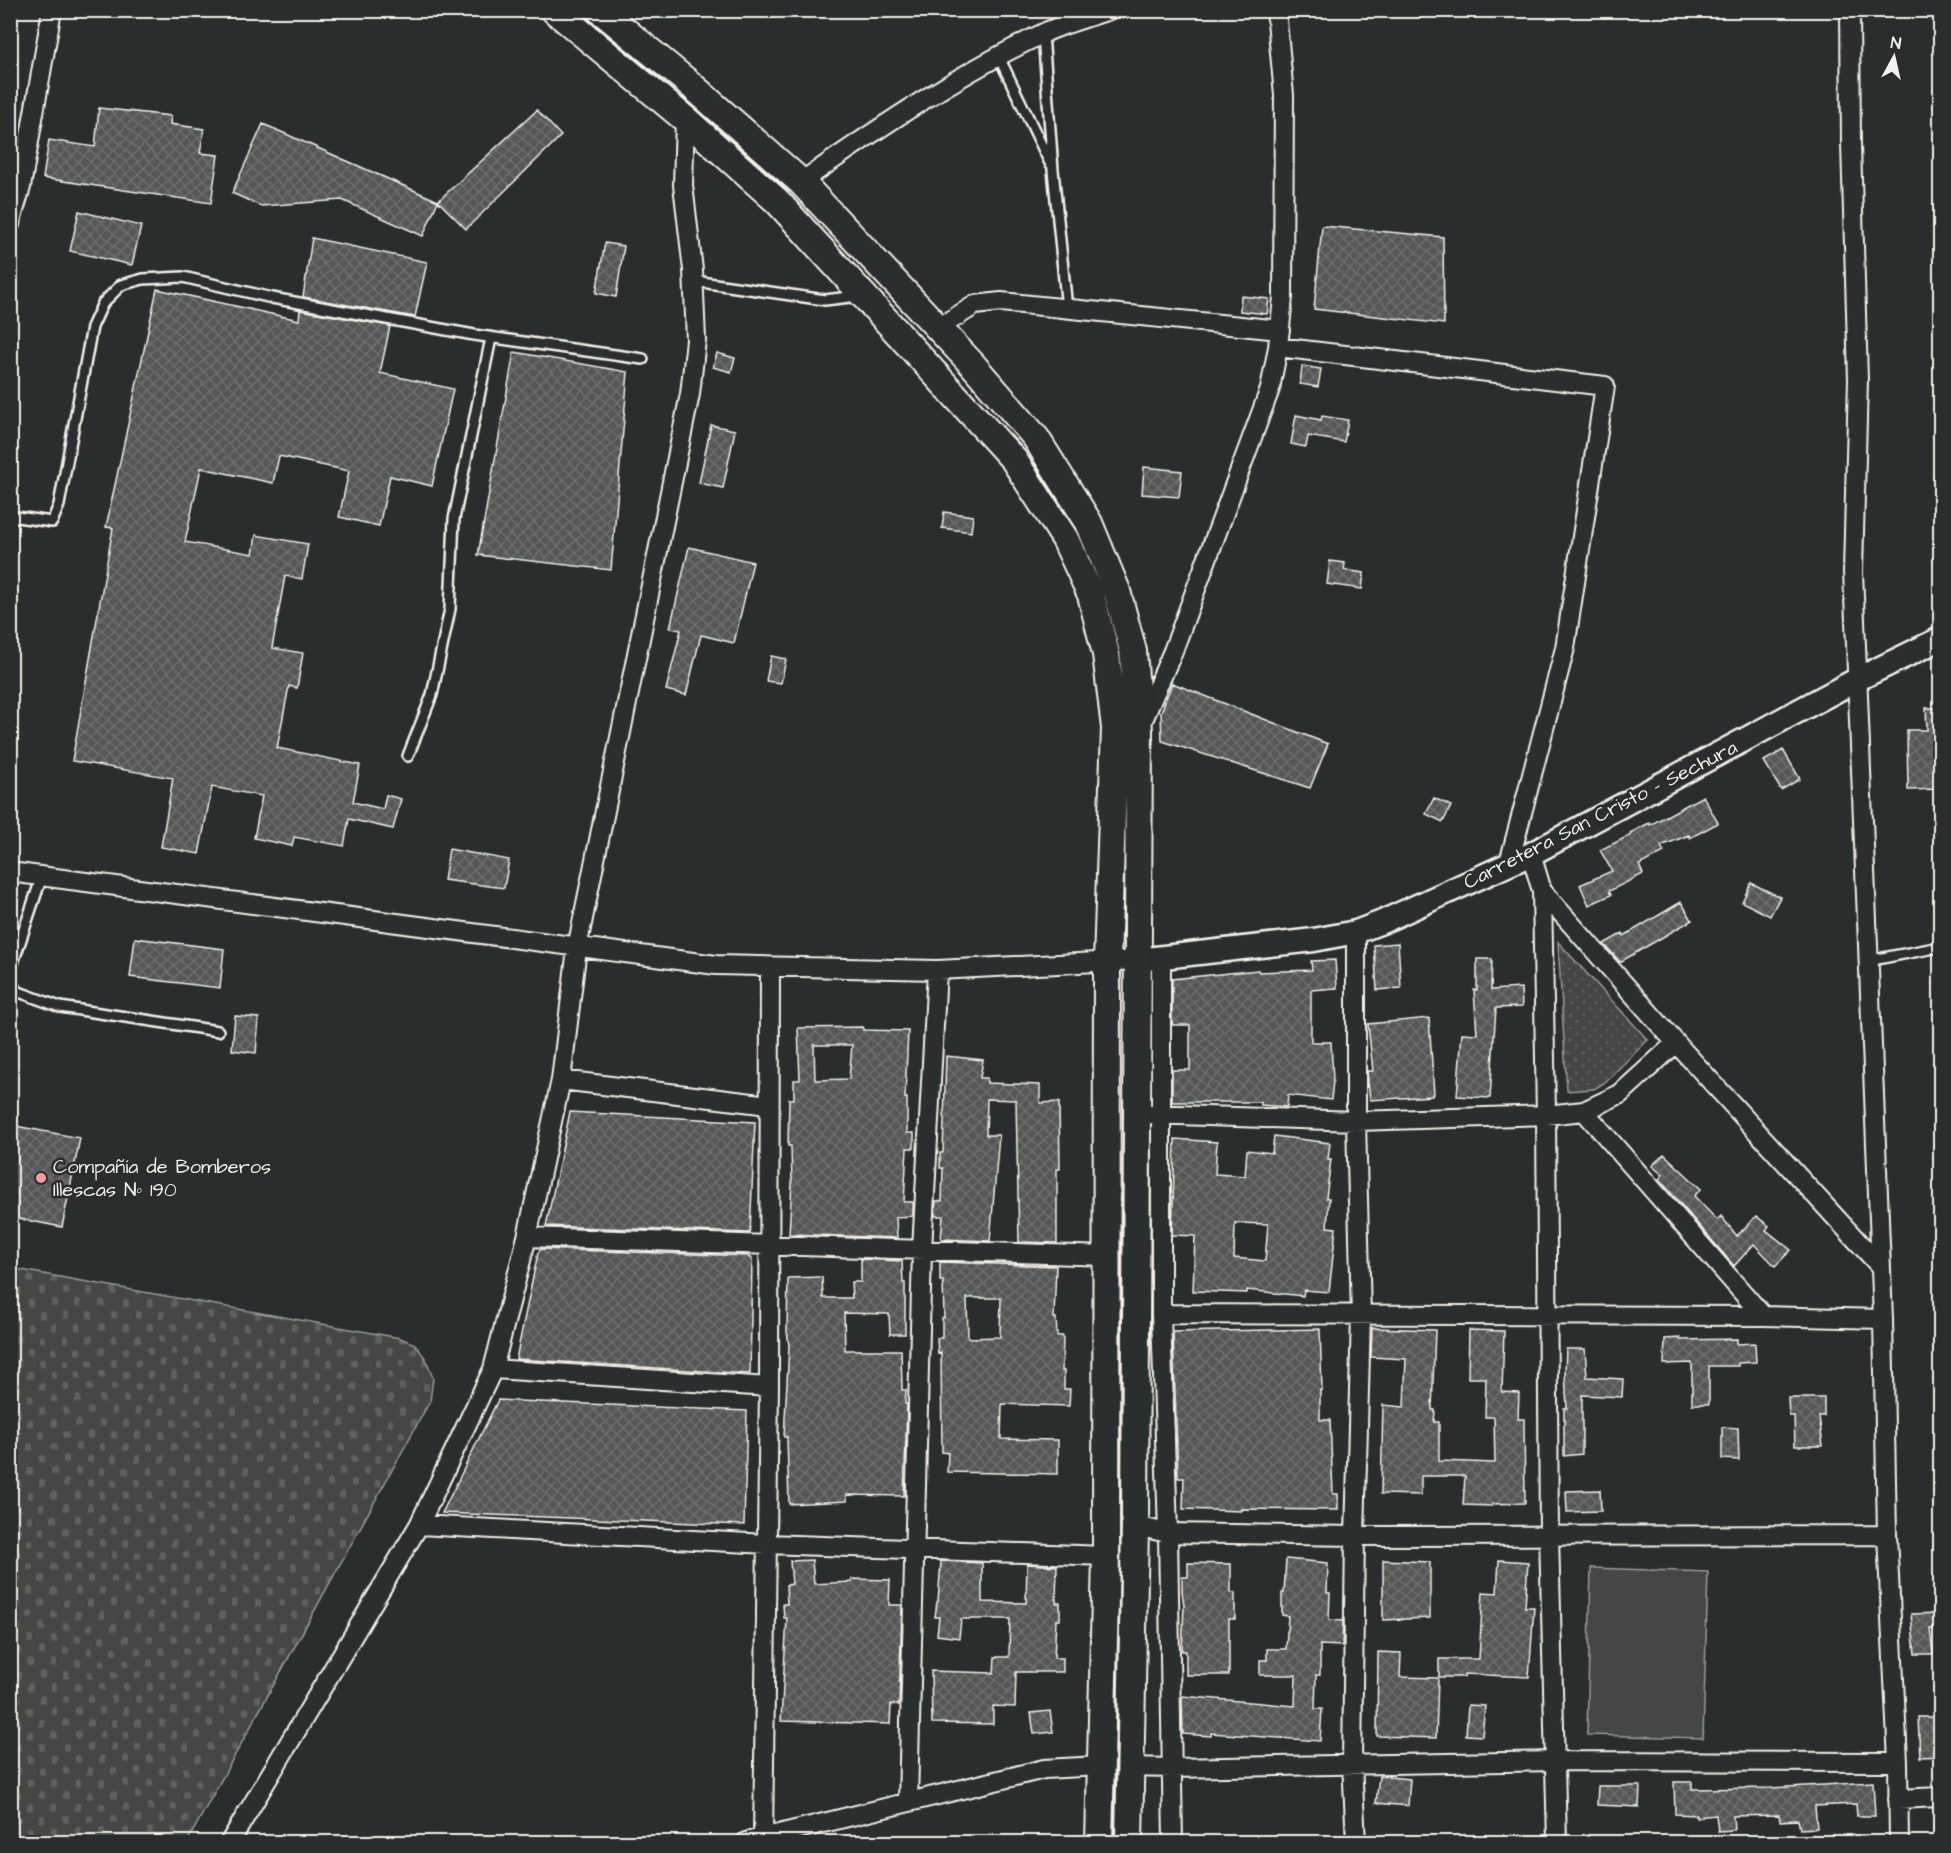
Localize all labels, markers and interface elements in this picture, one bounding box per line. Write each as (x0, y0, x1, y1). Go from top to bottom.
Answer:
north arrow (1864, 27, 1924, 87)
text: N (1889, 32, 1902, 55)
street label: Carretera San Cristo - Sechura (1459, 733, 1742, 896)
place label: Compañía de Bomberos Illescas Nº 190 (53, 1153, 271, 1204)
marker: Compañía de Bomberos Illescas Nº 190 (34, 1171, 48, 1185)

